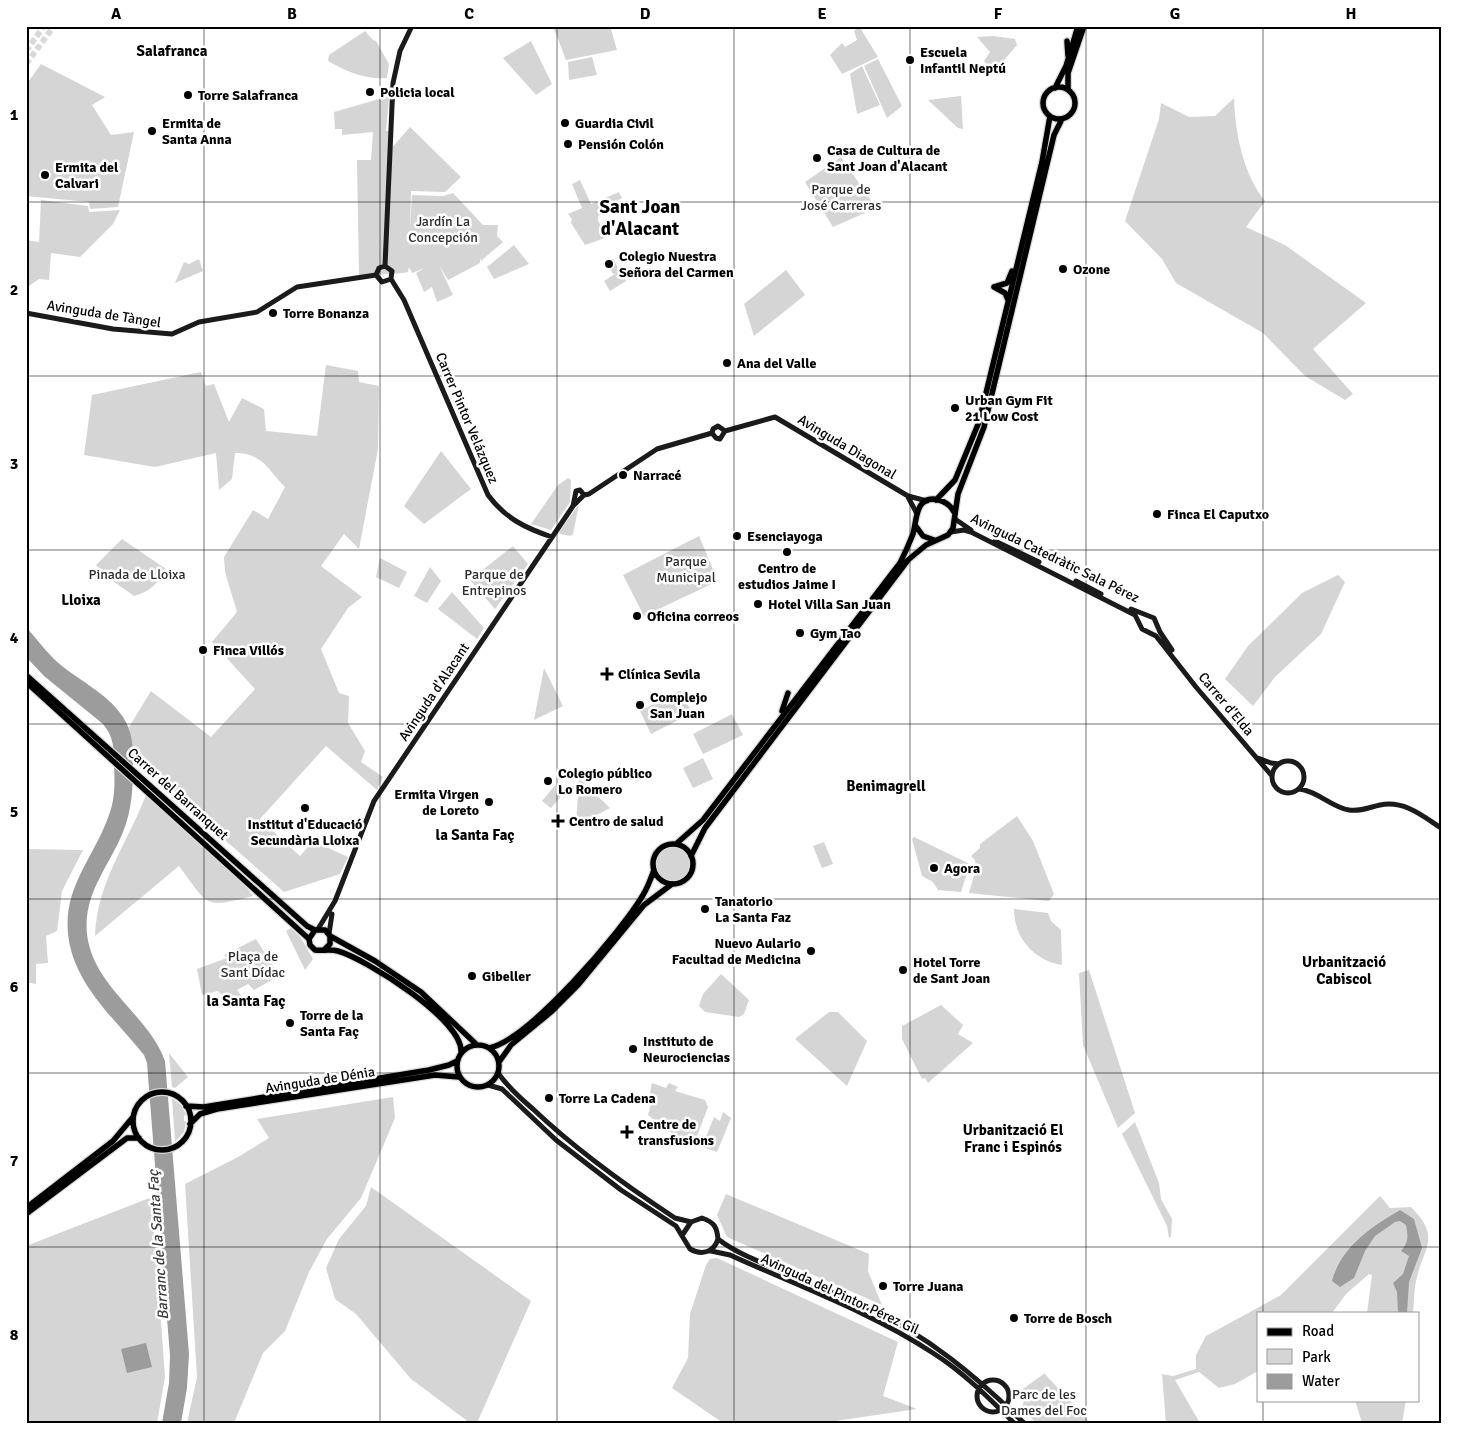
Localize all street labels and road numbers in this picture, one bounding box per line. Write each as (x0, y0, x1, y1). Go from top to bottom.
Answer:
street label: Avinguda de Tàngel (46, 297, 162, 331)
street label: Carrer Pintor Velázquez (432, 350, 502, 486)
street label: Avinguda Diagonal (795, 411, 899, 483)
street label: Avinguda Catedràtic Sala Pérez (968, 510, 1142, 606)
street label: Avinguda d'Alacant (395, 640, 473, 744)
street label: Carrer d'Elda (1195, 669, 1257, 739)
street label: Carrer del Barranquet (124, 744, 232, 844)
street label: Avinguda de Dénia (264, 1063, 376, 1097)
street label: Avinguda del Pintor Pérez Gil (758, 1250, 922, 1338)

